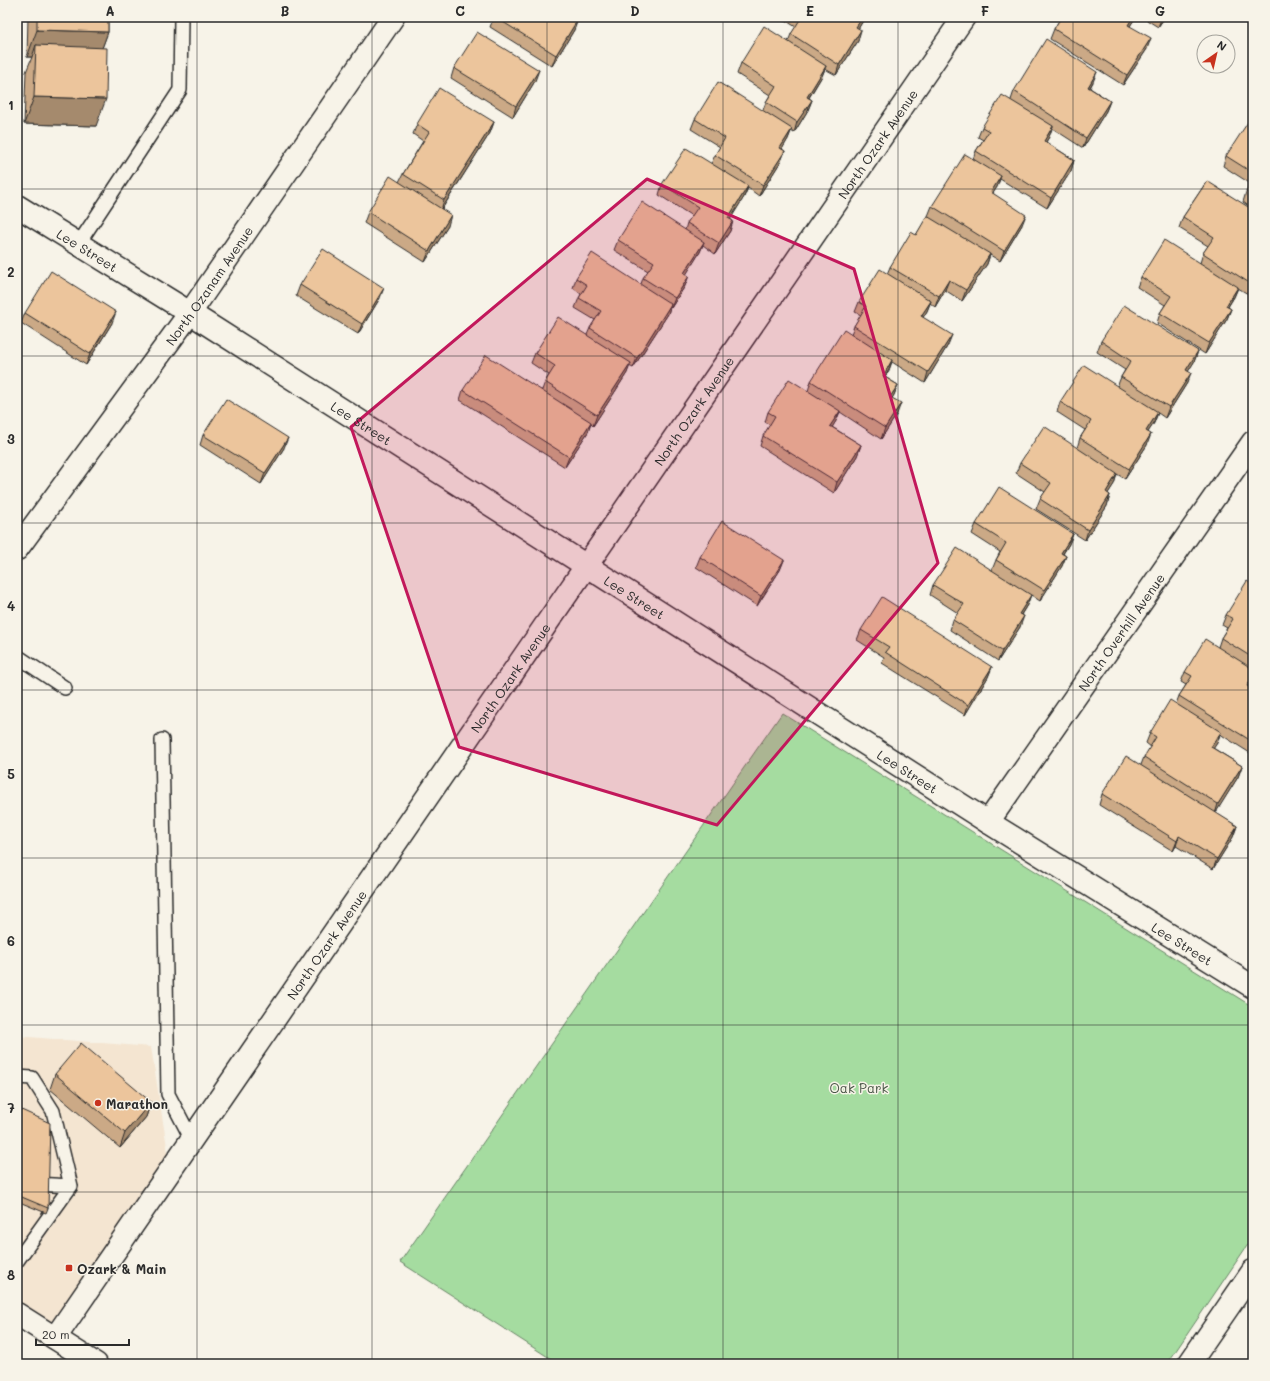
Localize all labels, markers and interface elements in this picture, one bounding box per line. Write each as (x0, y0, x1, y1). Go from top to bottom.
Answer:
text: A (105, 2, 115, 19)
text: B (281, 2, 290, 19)
text: C (455, 2, 465, 19)
text: D (630, 2, 640, 19)
text: E (806, 2, 814, 19)
text: F (981, 2, 989, 19)
text: G (1155, 2, 1165, 19)
north arrow (1196, 34, 1236, 74)
text: N (1214, 37, 1230, 54)
street label: North Ozark Avenue (833, 85, 921, 202)
text: 1 (8, 96, 14, 113)
street label: North Ozanam Avenue (161, 222, 256, 348)
street label: Lee Street (54, 224, 121, 275)
text: 2 (7, 263, 15, 280)
street label: North Ozark Avenue (650, 352, 737, 469)
street label: Lee Street (328, 397, 395, 448)
text: 3 (7, 430, 15, 447)
street label: North Overhill Avenue (1074, 569, 1168, 694)
street label: Lee Street (601, 571, 669, 622)
text: 4 (7, 597, 15, 614)
street label: North Ozark Avenue (466, 619, 553, 735)
street label: Lee Street (874, 745, 942, 797)
text: 5 (7, 765, 15, 782)
street label: North Ozark Avenue (282, 886, 370, 1002)
street label: Lee Street (1149, 918, 1216, 969)
text: 6 (7, 932, 15, 949)
park label: Oak Park (830, 1079, 889, 1096)
place label: Marathon (106, 1095, 168, 1112)
marker: Marathon (93, 1098, 103, 1108)
text: 7 (7, 1099, 15, 1116)
place label: Ozark & Main (77, 1260, 166, 1277)
marker: Ozark & Main (64, 1263, 74, 1273)
text: 8 (7, 1266, 15, 1283)
scale bar (36, 1321, 129, 1347)
text: 20 m (42, 1326, 70, 1342)

